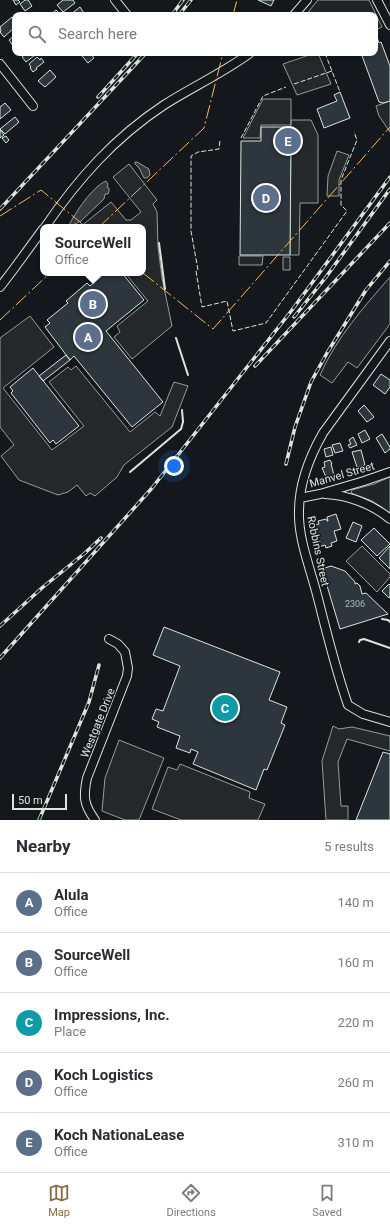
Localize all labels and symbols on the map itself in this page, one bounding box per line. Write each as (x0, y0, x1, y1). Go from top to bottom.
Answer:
pin: E (275, 126, 301, 156)
pin: D (253, 183, 279, 213)
pin: B (80, 289, 106, 319)
pin: A (75, 322, 101, 352)
your location (164, 456, 184, 476)
street label: Manvel Street (308, 459, 376, 491)
street label: Robbins Street (304, 515, 332, 588)
house number: 2306 (345, 599, 365, 609)
street label: Westgate Drive (78, 686, 118, 760)
pin: C (212, 693, 238, 723)
scale bar (12, 792, 67, 811)

